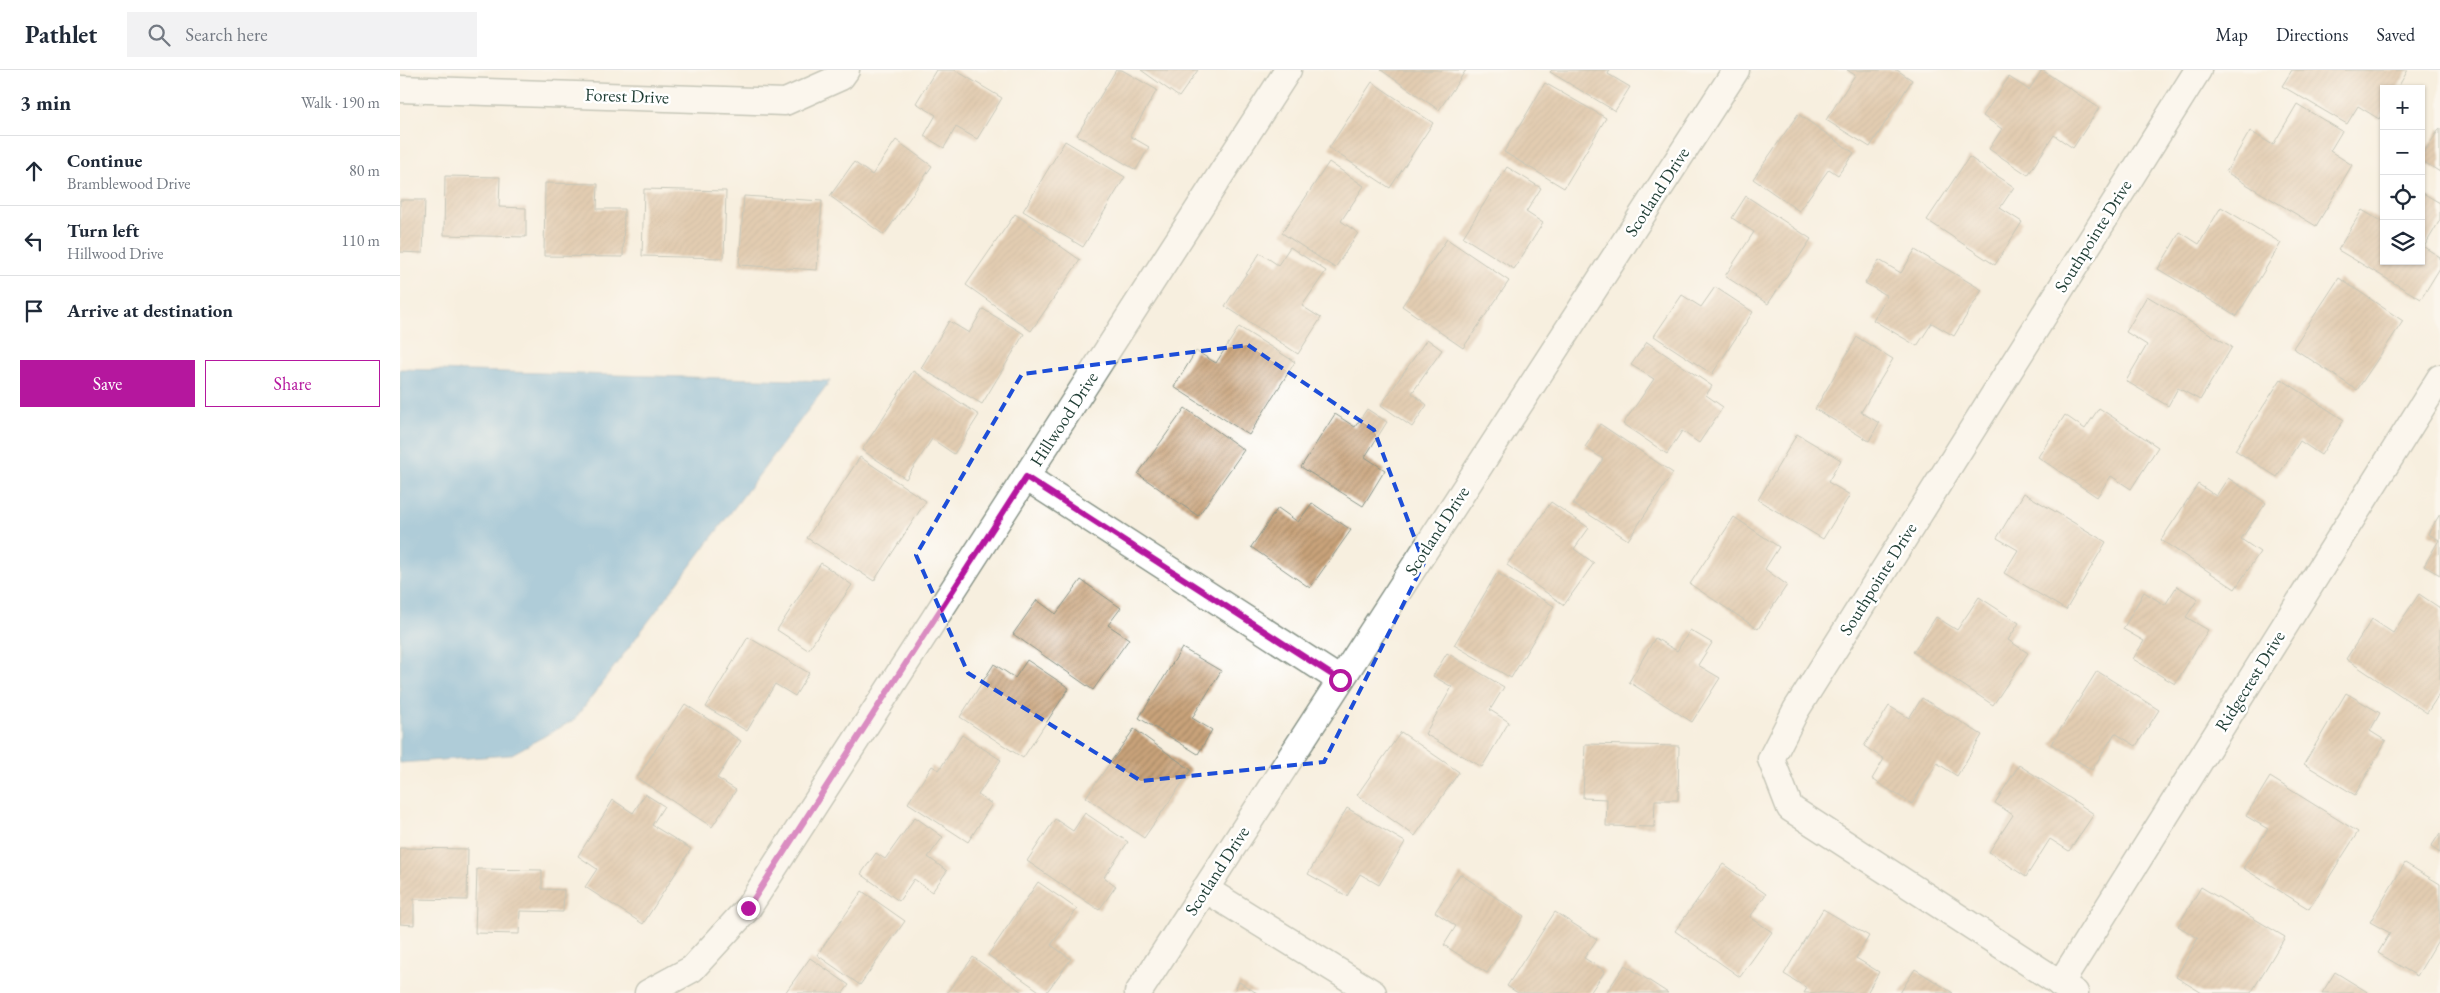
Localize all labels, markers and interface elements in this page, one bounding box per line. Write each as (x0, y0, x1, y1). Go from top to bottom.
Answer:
search box (127, 12, 477, 57)
text: Pathlet (25, 19, 97, 50)
icon: search (145, 21, 173, 49)
text: Search here (185, 22, 268, 47)
text: Map (2216, 23, 2248, 46)
text: Directions (2276, 23, 2348, 46)
text: Saved (2376, 23, 2415, 46)
street label: Forest Drive (585, 83, 669, 108)
map controls (2380, 85, 2425, 265)
button: + (2380, 85, 2425, 130)
text: 3 min (20, 89, 71, 116)
text: Walk · 190 m (301, 92, 380, 113)
button: − (2380, 130, 2425, 175)
street label: Scotland Drive (1619, 143, 1694, 241)
text: Continue (67, 148, 142, 173)
icon: ahead (20, 157, 48, 185)
text: 80 m (349, 160, 380, 181)
text: Bramblewood Drive (67, 173, 191, 194)
street label: Southpointe Drive (2049, 175, 2136, 296)
button: locate (2380, 175, 2425, 220)
text: Turn left (67, 218, 139, 243)
button: layers (2380, 220, 2425, 265)
icon: left (20, 227, 48, 255)
text: 110 m (341, 230, 380, 251)
text: Hillwood Drive (67, 243, 163, 264)
icon: arrive (20, 297, 48, 325)
text: Arrive at destination (67, 298, 233, 323)
button: Save (20, 360, 195, 407)
button: Share (205, 360, 380, 407)
street label: Hillwood Drive (1024, 367, 1103, 470)
street label: Scotland Drive (1399, 482, 1474, 580)
street label: Southpointe Drive (1834, 518, 1921, 639)
street label: Ridgecrest Drive (2209, 626, 2290, 735)
route start (1329, 669, 1352, 692)
street label: Scotland Drive (1179, 822, 1254, 920)
route end (737, 897, 760, 920)

